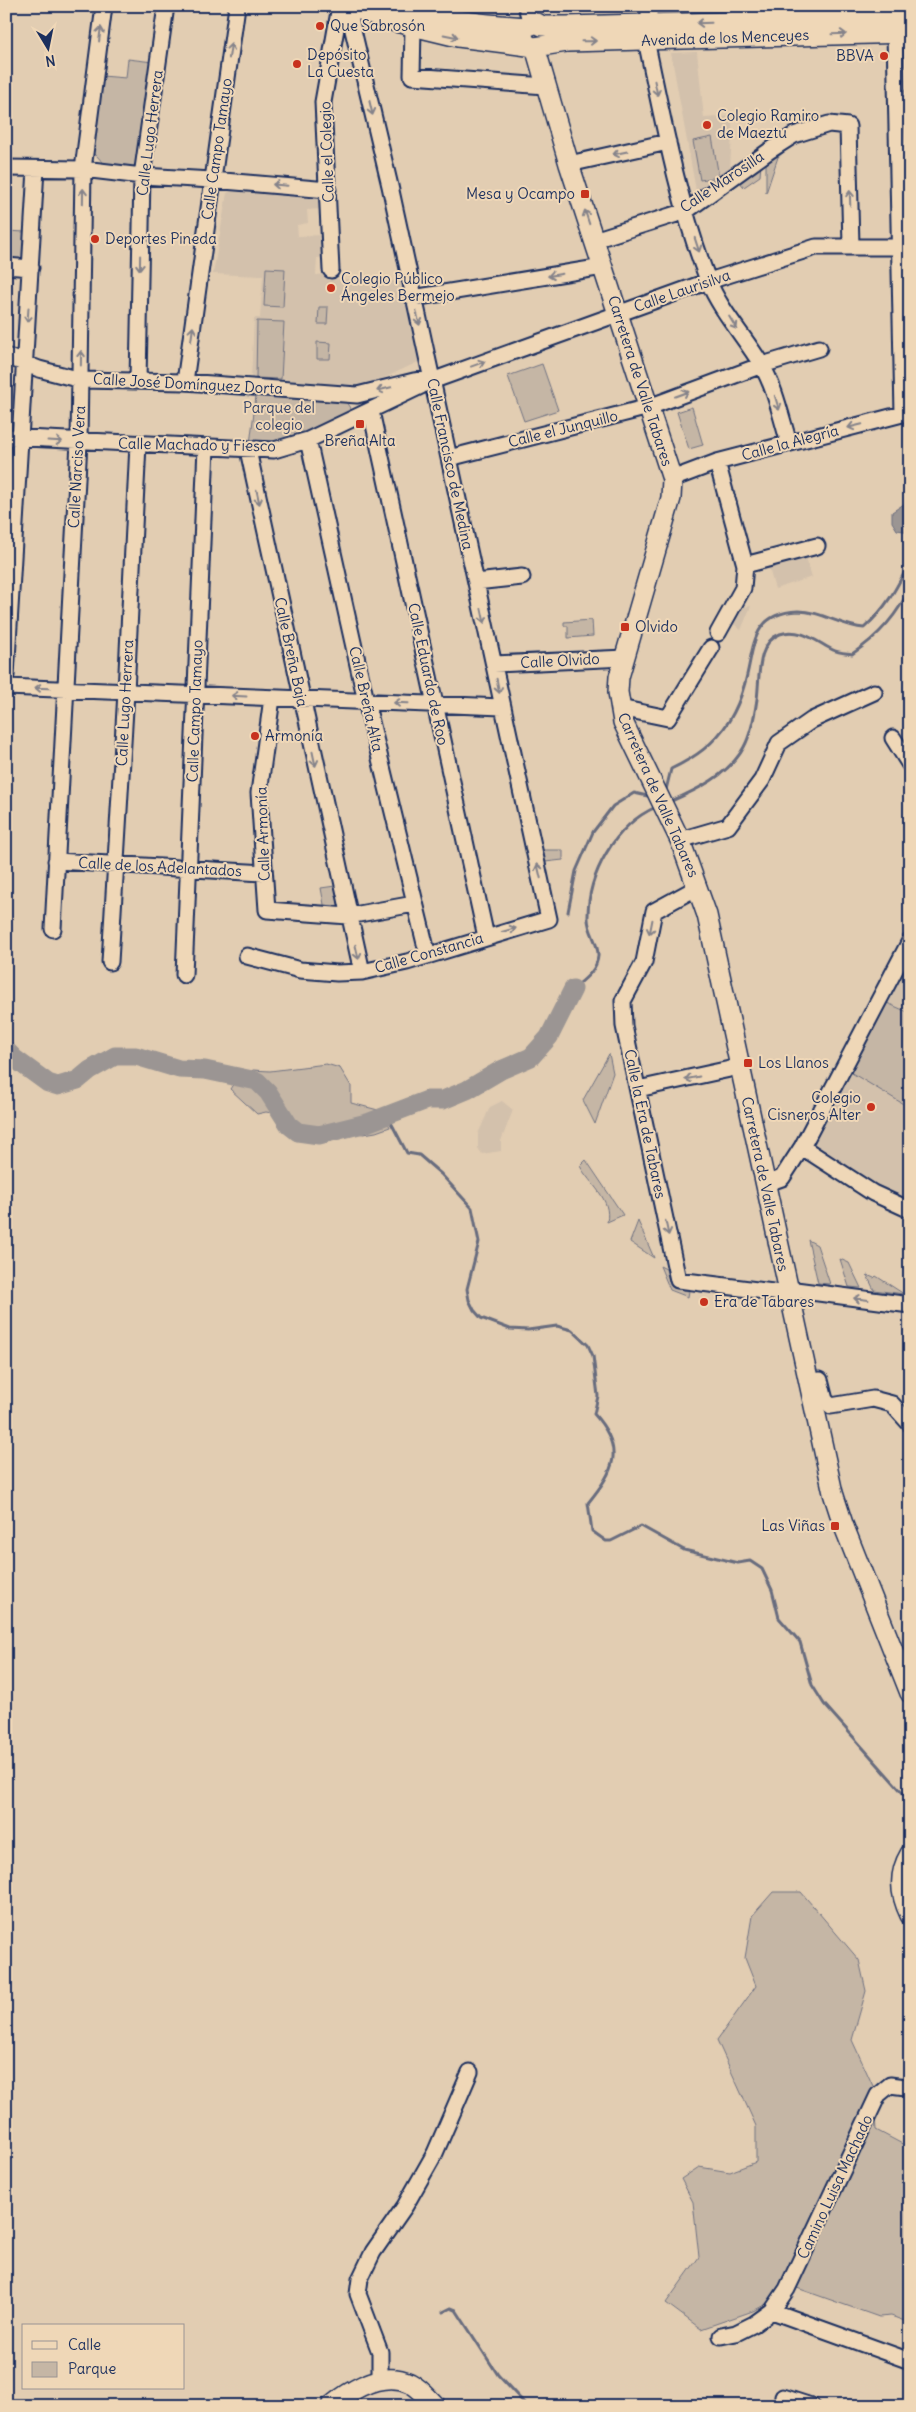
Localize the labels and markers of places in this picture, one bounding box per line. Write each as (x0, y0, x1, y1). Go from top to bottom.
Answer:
place label: Que Sabrosón (330, 16, 426, 35)
marker: Que Sabrosón (314, 20, 326, 32)
place label: Depósito La Cuesta (307, 45, 374, 81)
place label: BBVA (836, 46, 874, 65)
marker: BBVA (878, 50, 890, 62)
marker: Depósito La Cuesta (291, 58, 303, 70)
place label: Colegio Ramiro de Maeztu (717, 106, 819, 142)
marker: Colegio Ramiro de Maeztu (701, 119, 713, 131)
place label: Mesa y Ocampo (466, 184, 575, 203)
marker: Mesa y Ocampo (579, 188, 591, 200)
place label: Deportes Pineda (105, 229, 217, 248)
marker: Deportes Pineda (89, 233, 101, 245)
place label: Colegio Público Ángeles Bermejo (341, 269, 455, 305)
marker: Colegio Público Ángeles Bermejo (325, 282, 337, 294)
marker: Breña Alta (354, 418, 366, 430)
place label: Breña Alta (324, 431, 396, 450)
place label: Olvido (635, 617, 678, 636)
marker: Olvido (619, 621, 631, 633)
place label: Armonía (265, 726, 323, 745)
marker: Armonía (249, 730, 261, 742)
place label: Los Llanos (758, 1053, 829, 1072)
marker: Los Llanos (742, 1057, 754, 1069)
place label: Colegio Cisneros Alter (767, 1088, 861, 1124)
marker: Colegio Cisneros Alter (865, 1101, 877, 1113)
place label: Era de Tabares (714, 1292, 814, 1311)
marker: Era de Tabares (698, 1296, 710, 1308)
place label: Las Viñas (761, 1516, 825, 1535)
marker: Las Viñas (829, 1520, 841, 1532)

